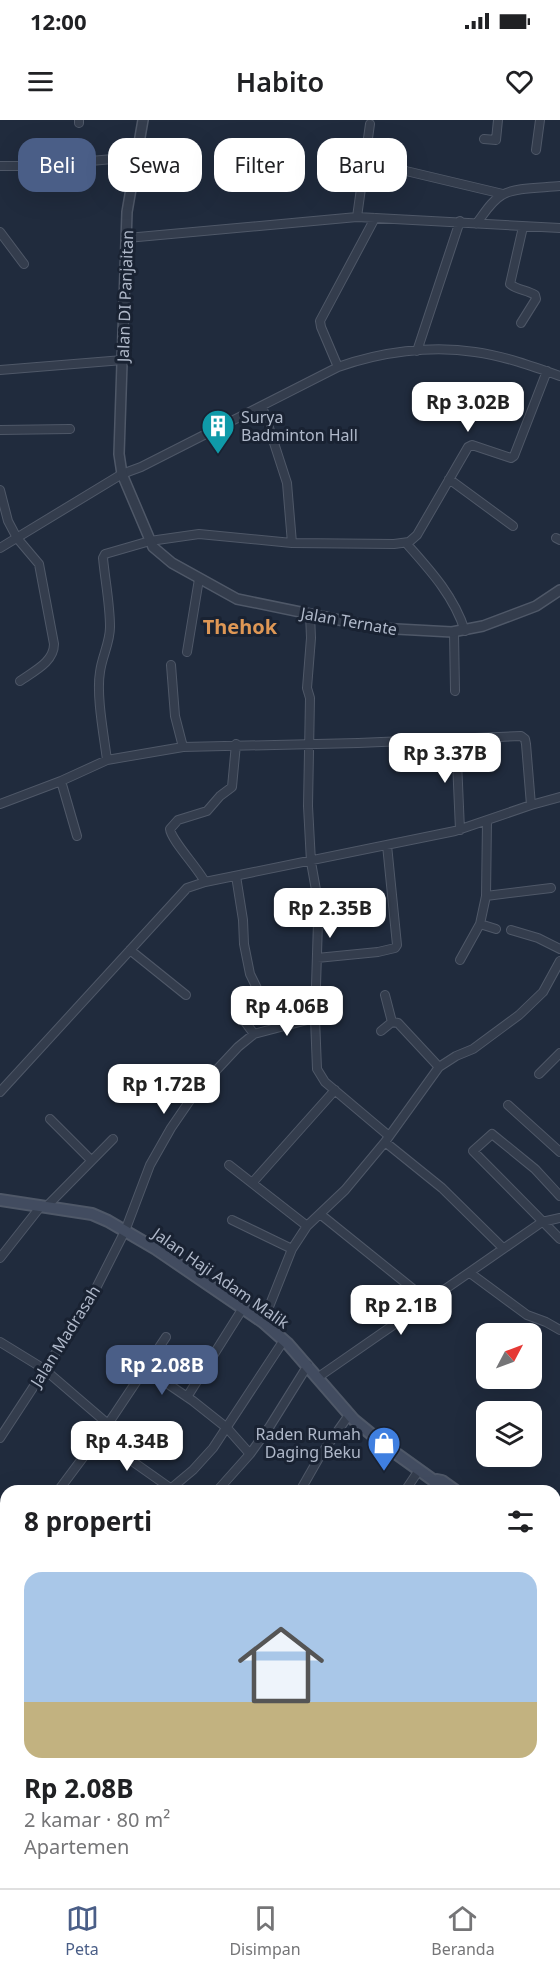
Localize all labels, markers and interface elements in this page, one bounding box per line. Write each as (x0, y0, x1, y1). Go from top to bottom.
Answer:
text: 12:00 (30, 6, 87, 36)
text: Habito (236, 63, 324, 100)
icon: menu (24, 65, 57, 98)
icon: heart (503, 65, 536, 98)
chip: Beli (18, 138, 96, 192)
chip: Sewa (108, 138, 202, 192)
chip: Filter (214, 138, 305, 192)
chip: Baru (317, 138, 407, 192)
street label: Jalan DI Panjaitan (112, 230, 138, 364)
pin: Rp 3.02B (406, 382, 530, 433)
text: Rp 3.02B (426, 388, 510, 415)
place label: Surya Badminton Hall (241, 406, 358, 446)
building icon: Surya Badminton Hall (200, 408, 236, 455)
street label: Jalan Ternate (297, 601, 399, 640)
district label: Thehok (203, 613, 278, 640)
pin: Rp 3.37B (383, 733, 507, 784)
text: Rp 3.37B (403, 739, 487, 766)
pin: Rp 2.35B (268, 888, 392, 939)
text: Rp 2.35B (288, 894, 372, 921)
pin: Rp 4.06B (225, 986, 349, 1037)
text: Rp 4.06B (245, 992, 329, 1019)
pin: Rp 1.72B (102, 1064, 226, 1115)
text: Rp 1.72B (122, 1070, 206, 1097)
street label: Jalan Haji Adam Malik (147, 1221, 294, 1334)
street label: Jalan Madrasah (24, 1281, 105, 1393)
pin: Rp 2.1B (346, 1285, 456, 1336)
text: Rp 2.1B (365, 1291, 437, 1318)
north arrow (476, 1323, 542, 1389)
map controls (476, 1323, 542, 1467)
pin: Rp 2.08B (100, 1345, 224, 1396)
text: Rp 2.08B (120, 1351, 204, 1378)
button: layers (476, 1401, 542, 1467)
pin: Rp 4.34B (65, 1421, 189, 1472)
place label: Raden Rumah Daging Beku (255, 1423, 361, 1463)
shop icon: Raden Rumah Daging Beku (366, 1425, 402, 1472)
text: Rp 4.34B (85, 1427, 169, 1454)
text: 8 properti (24, 1503, 152, 1539)
icon: filters (504, 1505, 537, 1538)
icon: home (227, 1611, 335, 1719)
text: Rp 2.08B (24, 1770, 133, 1806)
text: 2 kamar · 80 m² (24, 1806, 170, 1833)
text: Apartemen (24, 1833, 129, 1860)
tab: Peta (65, 1902, 99, 1960)
tab: Disimpan (229, 1902, 301, 1960)
tab: Beranda (431, 1902, 495, 1960)

